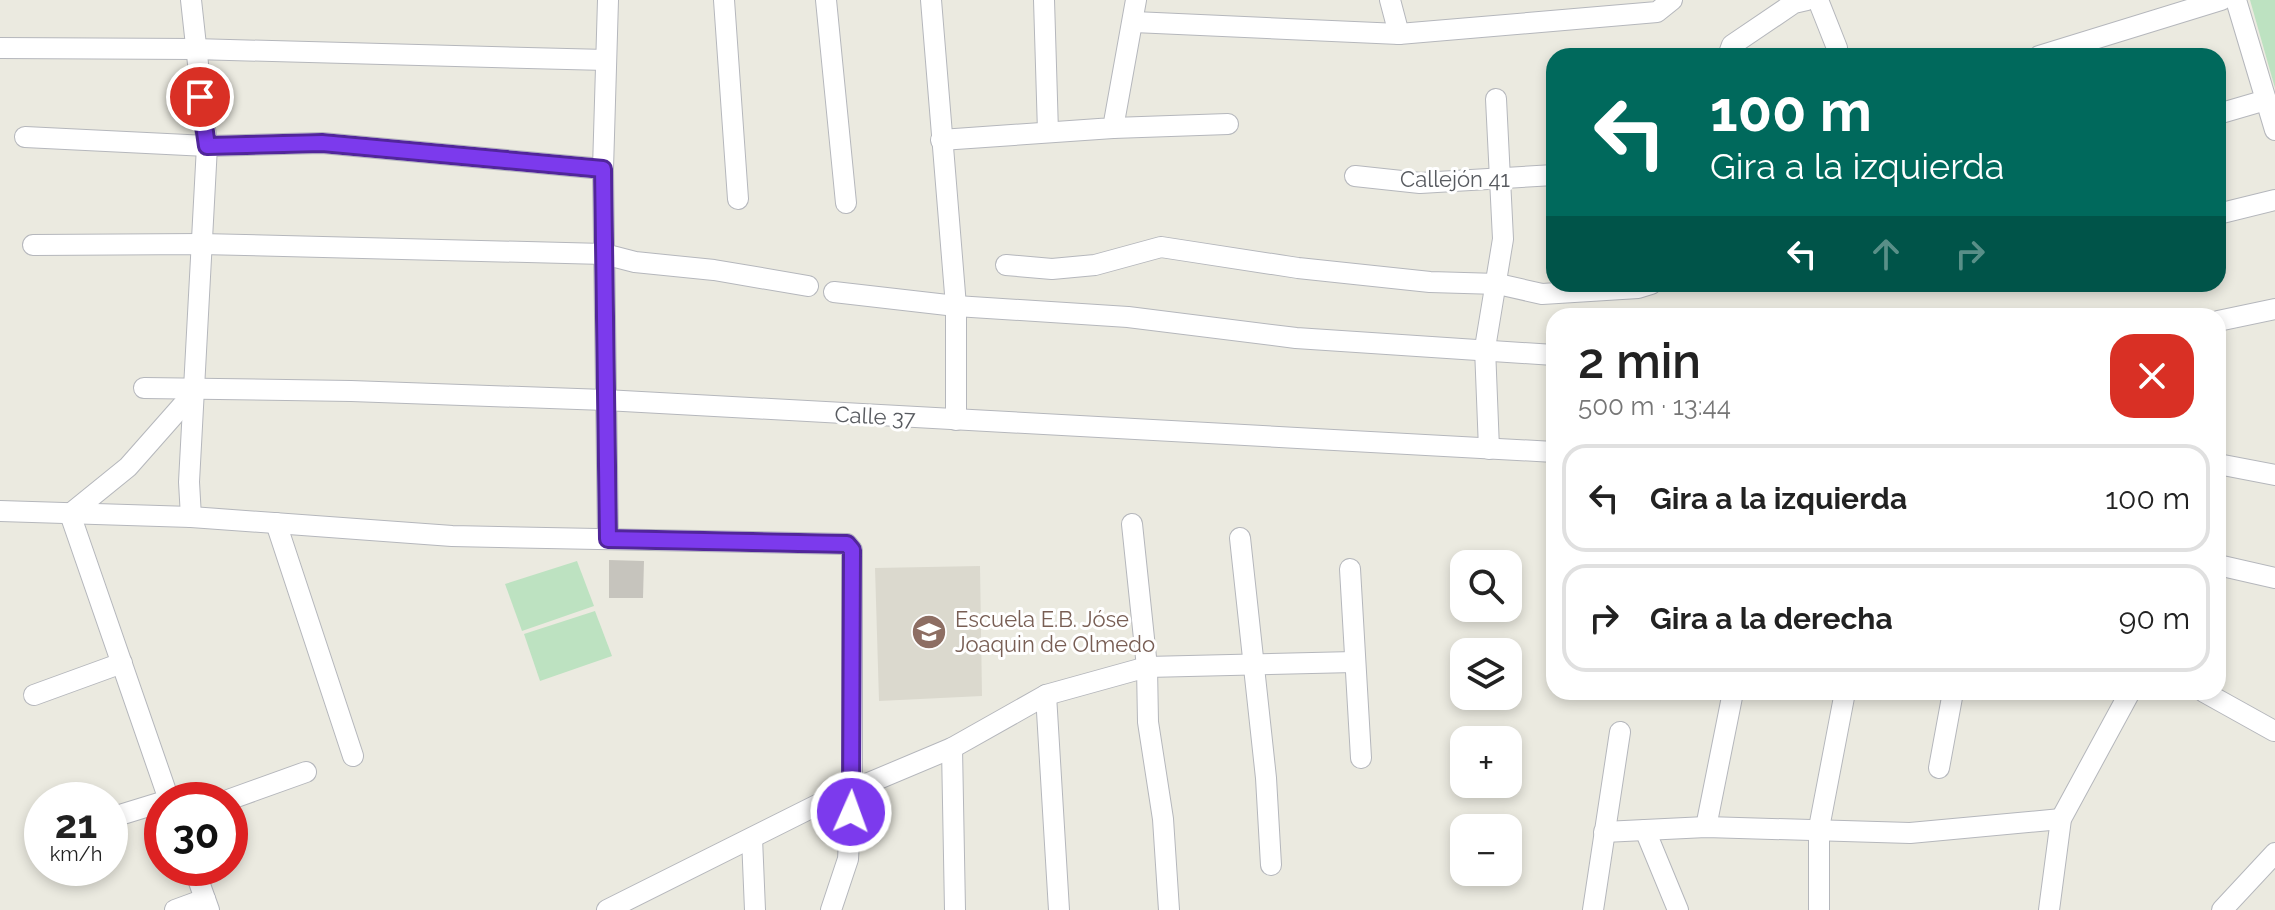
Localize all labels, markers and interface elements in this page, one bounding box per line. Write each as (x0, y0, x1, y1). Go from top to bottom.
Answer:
pin (166, 63, 234, 131)
icon: arrive (178, 75, 222, 119)
text: 100 m (1710, 78, 1872, 144)
icon: left (1578, 80, 1682, 184)
text: Gira a la izquierda (1710, 145, 2004, 187)
street label: Callejón 41 (1400, 166, 1510, 192)
icon: left (1780, 232, 1824, 276)
icon: ahead (1864, 232, 1908, 276)
icon: right (1948, 232, 1992, 276)
text: 2 min (1578, 333, 1701, 389)
button: close (2110, 334, 2194, 418)
text: 500 m · 13:44 (1578, 391, 1731, 421)
street label: Calle 37 (834, 401, 916, 431)
icon: left (1582, 476, 1626, 520)
text: Gira a la izquierda (1650, 481, 1907, 516)
text: 100 m (2105, 481, 2190, 516)
map controls (1450, 550, 1522, 886)
button: search (1450, 550, 1522, 622)
icon: right (1582, 596, 1626, 640)
text: Gira a la derecha (1650, 601, 1893, 636)
text: 90 m (2119, 601, 2190, 636)
place label: Escuela E.B. Jóse Joaquin de Olmedo (955, 606, 1155, 657)
school or university icon: Escuela E.B. Jóse Joaquin de Olmedo (910, 613, 948, 651)
button: layers (1450, 638, 1522, 710)
button: + (1450, 726, 1522, 798)
position arrow (809, 770, 893, 854)
speed limit sign: 30 (144, 782, 248, 886)
text: 21 (55, 800, 97, 847)
button: − (1450, 814, 1522, 886)
text: km/h (50, 842, 102, 866)

